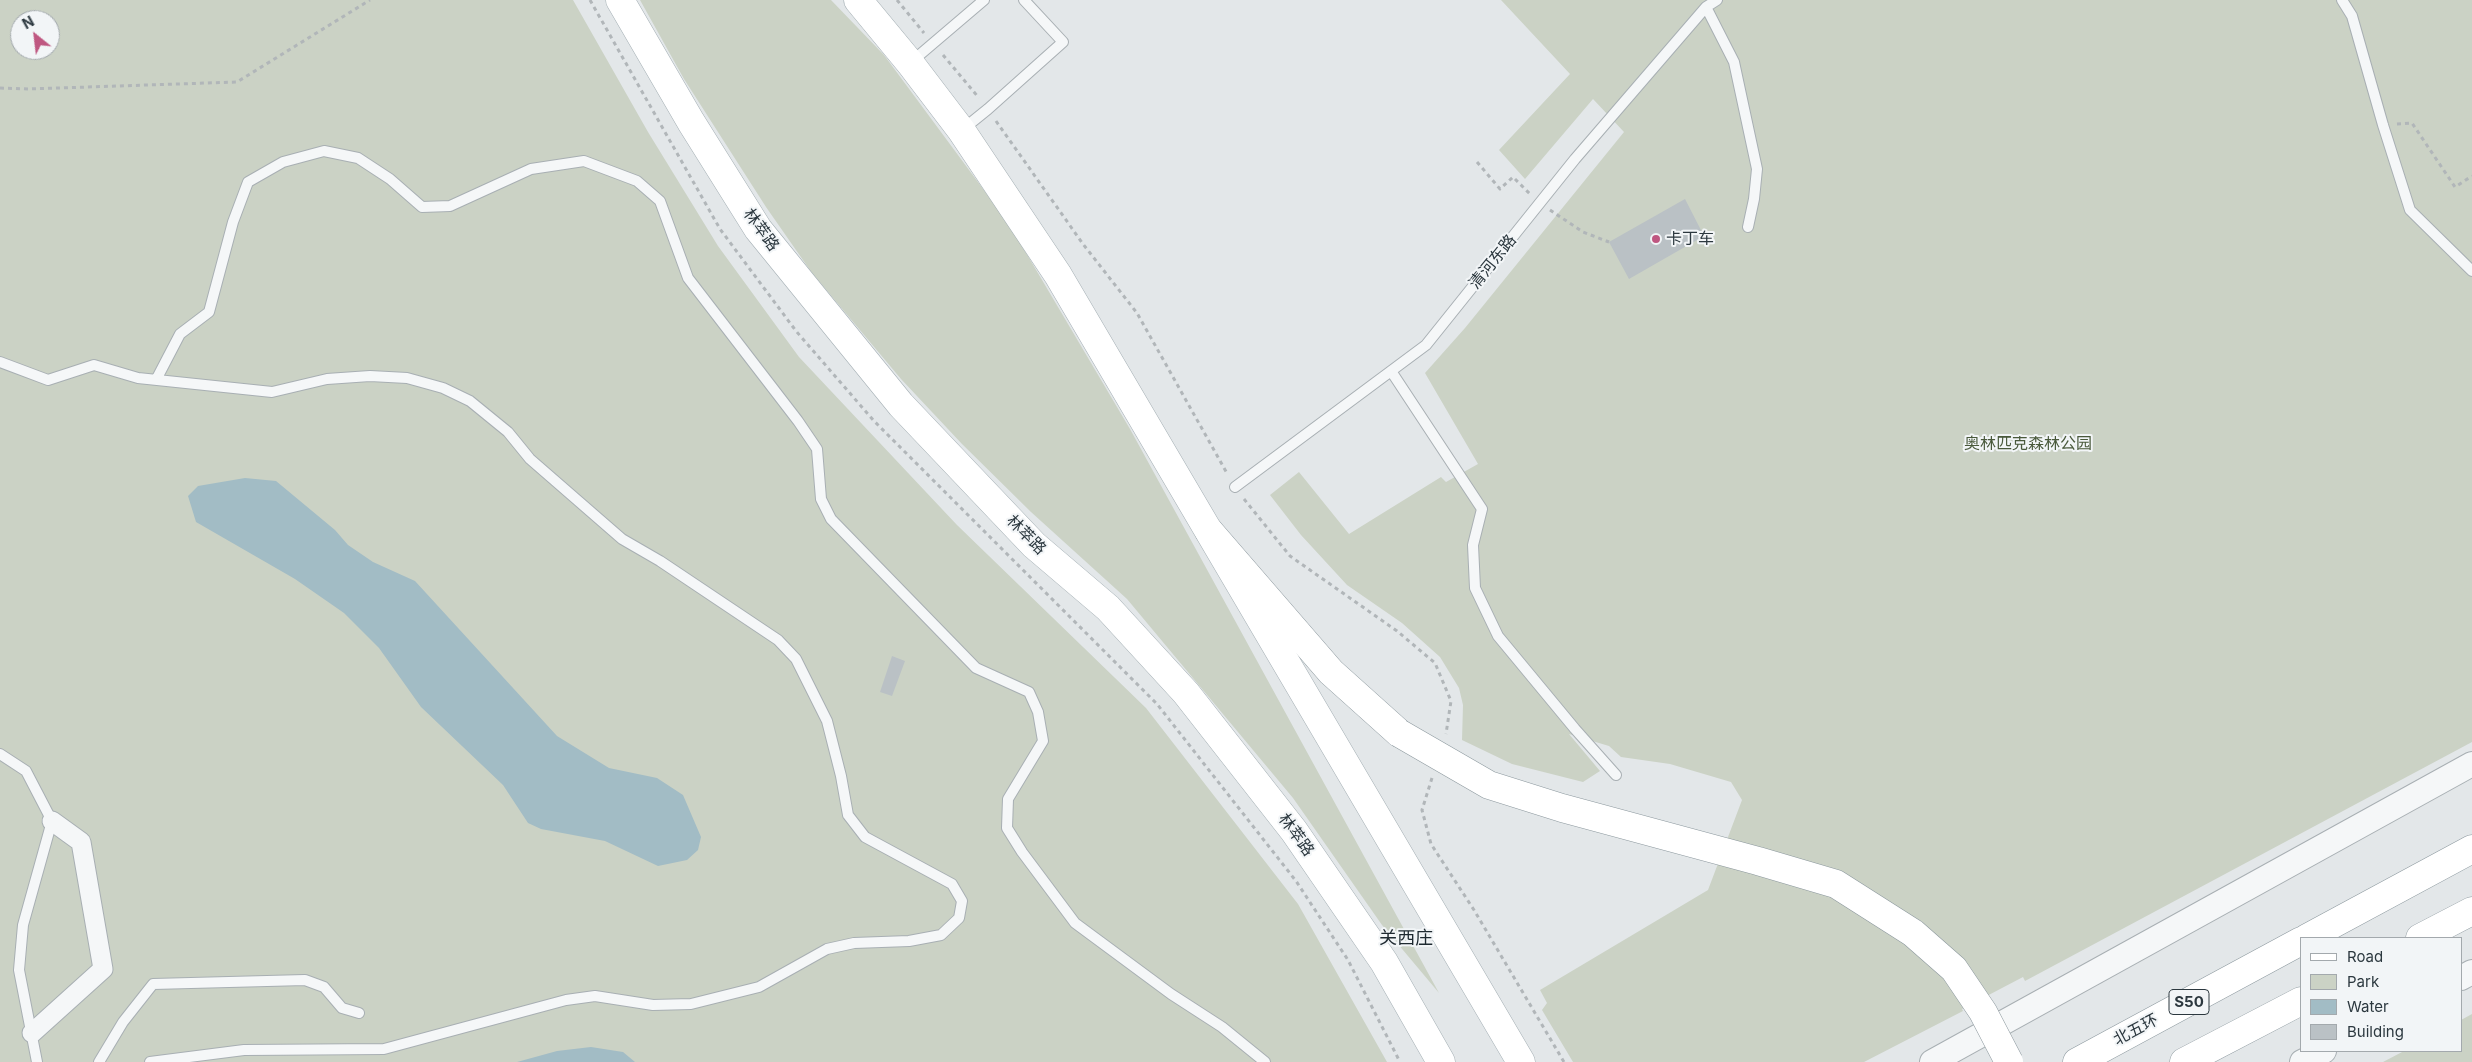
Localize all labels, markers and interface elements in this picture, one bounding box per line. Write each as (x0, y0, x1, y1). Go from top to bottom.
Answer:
north arrow (10, 10, 60, 60)
text: N (19, 12, 37, 32)
street label: 林萃路 (739, 205, 783, 255)
place label: 卡丁车 (1666, 229, 1714, 249)
street label: 清河东路 (1465, 231, 1521, 293)
marker: 卡丁车 (1650, 233, 1662, 245)
park label: 奥林匹克森林公园 (1964, 434, 2092, 454)
street label: 林萃路 (1002, 511, 1050, 559)
street label: 林萃路 (1274, 810, 1318, 860)
district label: 关西庄 (1379, 928, 1433, 950)
legend (2300, 937, 2462, 1052)
text: Road (2347, 947, 2383, 966)
text: Park (2347, 972, 2379, 991)
road number: S50 (2169, 990, 2209, 1014)
text: Water (2347, 997, 2389, 1016)
street label: 北五环 (2110, 1010, 2162, 1050)
text: Building (2347, 1022, 2404, 1041)

